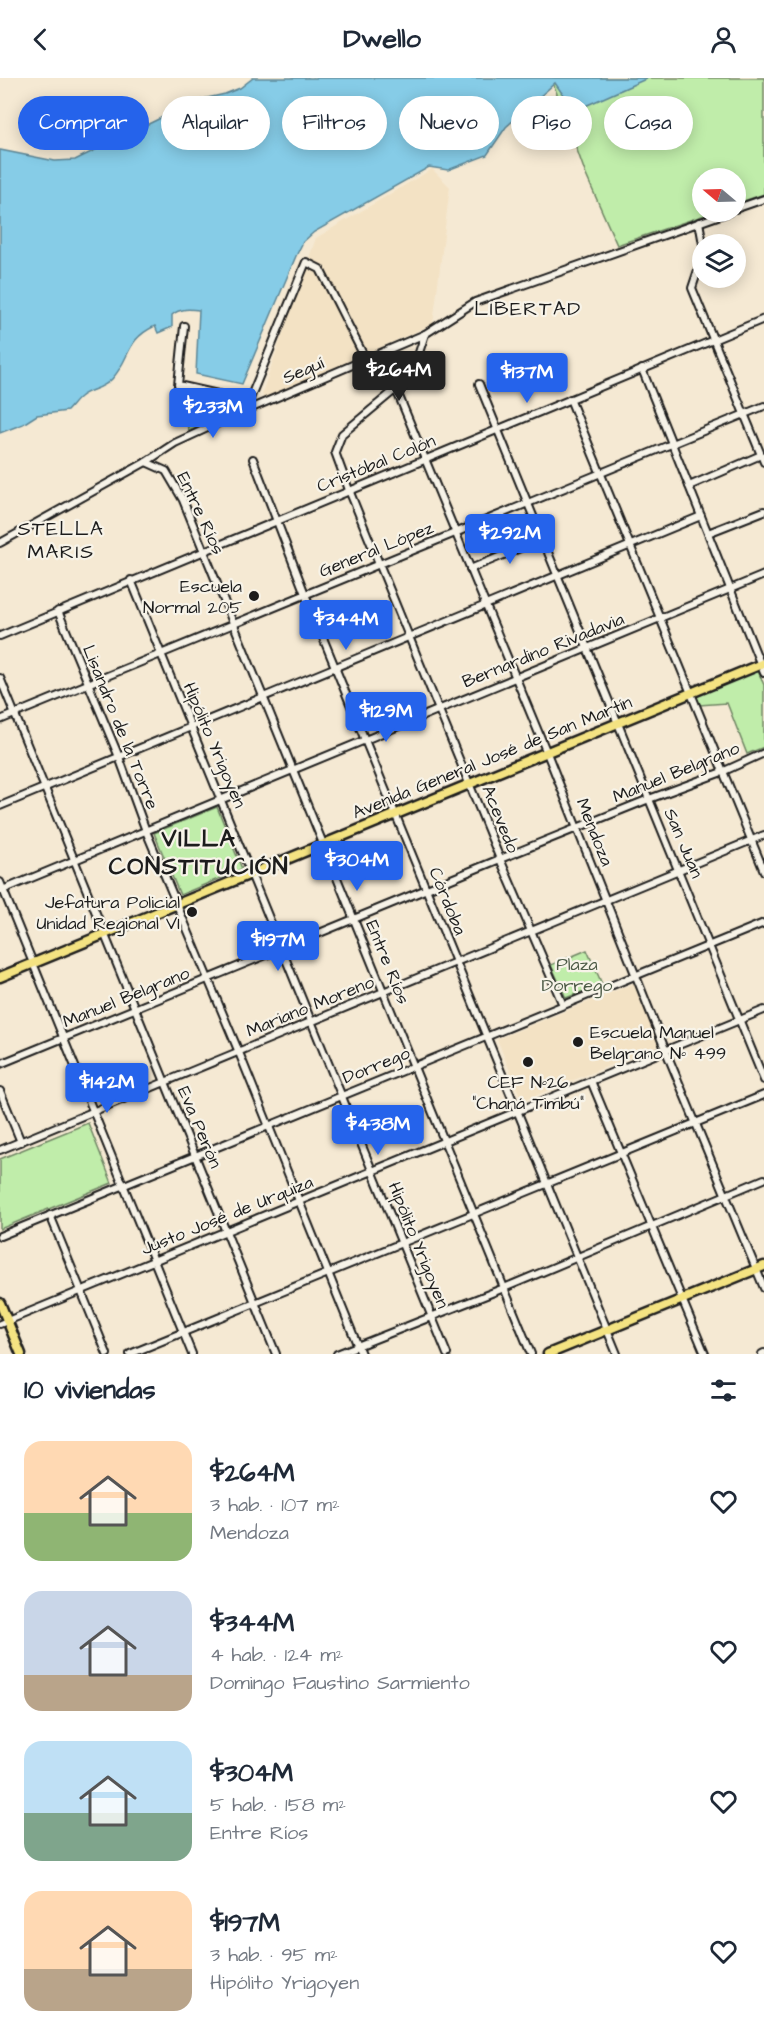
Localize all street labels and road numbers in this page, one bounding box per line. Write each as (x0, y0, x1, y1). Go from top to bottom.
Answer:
street label: Seguí (279, 351, 328, 391)
street label: Cristóbal Colón (313, 428, 439, 499)
street label: Entre Ríos (171, 468, 231, 559)
street label: General López (315, 515, 437, 584)
street label: Bernardino Rivadavia (459, 607, 628, 694)
street label: Lisandro de la Torre (76, 641, 165, 813)
street label: Hipólito Yrigoyen (176, 679, 252, 812)
street label: Avenida General José de San Martín (349, 690, 636, 825)
street label: Manuel Belgrano (609, 736, 744, 810)
street label: Acevedo (476, 782, 525, 857)
street label: Mendoza (570, 795, 619, 870)
street label: San Juan (658, 804, 709, 882)
street label: Córdoba (423, 863, 473, 939)
street label: Entre Ríos (359, 916, 416, 1008)
street label: Manuel Belgrano (59, 961, 194, 1035)
street label: Mariano Moreno (242, 969, 378, 1044)
street label: Dorrego (339, 1041, 414, 1091)
street label: Eva Perón (171, 1082, 228, 1172)
street label: Justo José de Urquiza (138, 1170, 317, 1261)
street label: Hipólito Yrigoyen (381, 1178, 455, 1312)

